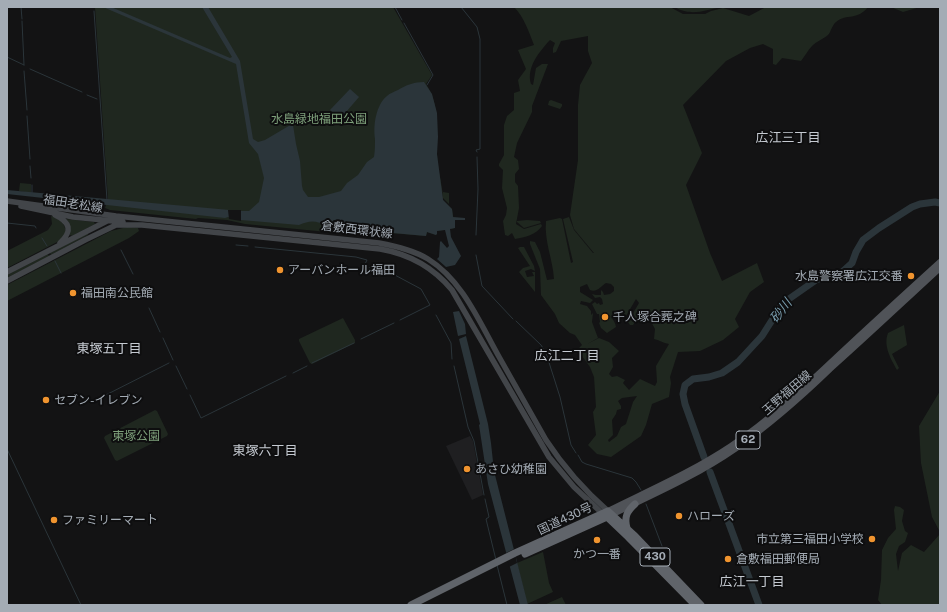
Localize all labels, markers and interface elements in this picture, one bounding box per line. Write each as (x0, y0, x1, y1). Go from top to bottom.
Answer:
park label: 水島緑地福田公園 (271, 112, 367, 126)
district label: 広江三丁目 (756, 130, 820, 146)
street label: 福田老松線 (42, 192, 104, 216)
street label: 倉敷西環状線 (320, 218, 394, 242)
place label: アーバンホール福田 (288, 263, 395, 277)
marker: アーバンホール福田 (275, 265, 285, 275)
place label: 水島警察署広江交番 (795, 269, 903, 283)
marker: 水島警察署広江交番 (906, 271, 916, 281)
place label: 福田南公民館 (81, 286, 153, 300)
marker: 福田南公民館 (68, 288, 78, 298)
water label: 砂川 (767, 296, 795, 326)
place label: 千人塚合葬之碑 (613, 310, 697, 324)
marker: 千人塚合葬之碑 (600, 312, 610, 322)
district label: 東塚五丁目 (77, 341, 141, 357)
district label: 広江二丁目 (535, 348, 599, 364)
street label: 玉野福田線 (760, 368, 814, 418)
place label: セブン-イレブン (54, 393, 143, 407)
marker: セブン-イレブン (41, 395, 51, 405)
park label: 東塚公園 (112, 429, 160, 443)
road number: 62 (736, 431, 760, 449)
district label: 東塚六丁目 (233, 443, 297, 459)
place label: あさひ幼稚園 (475, 462, 547, 476)
marker: あさひ幼稚園 (462, 464, 472, 474)
street label: 国道430号 (536, 500, 594, 538)
place label: ハローズ (687, 509, 735, 523)
marker: ハローズ (674, 511, 684, 521)
place label: ファミリーマート (62, 513, 158, 527)
marker: ファミリーマート (49, 515, 59, 525)
place label: 市立第三福田小学校 (756, 532, 864, 546)
marker: 市立第三福田小学校 (867, 534, 877, 544)
marker: かつ一番 (592, 535, 602, 545)
place label: かつ一番 (573, 547, 621, 561)
road number: 430 (640, 548, 670, 566)
place label: 倉敷福田郵便局 (736, 552, 820, 566)
marker: 倉敷福田郵便局 (723, 554, 733, 564)
district label: 広江一丁目 (720, 574, 784, 590)

